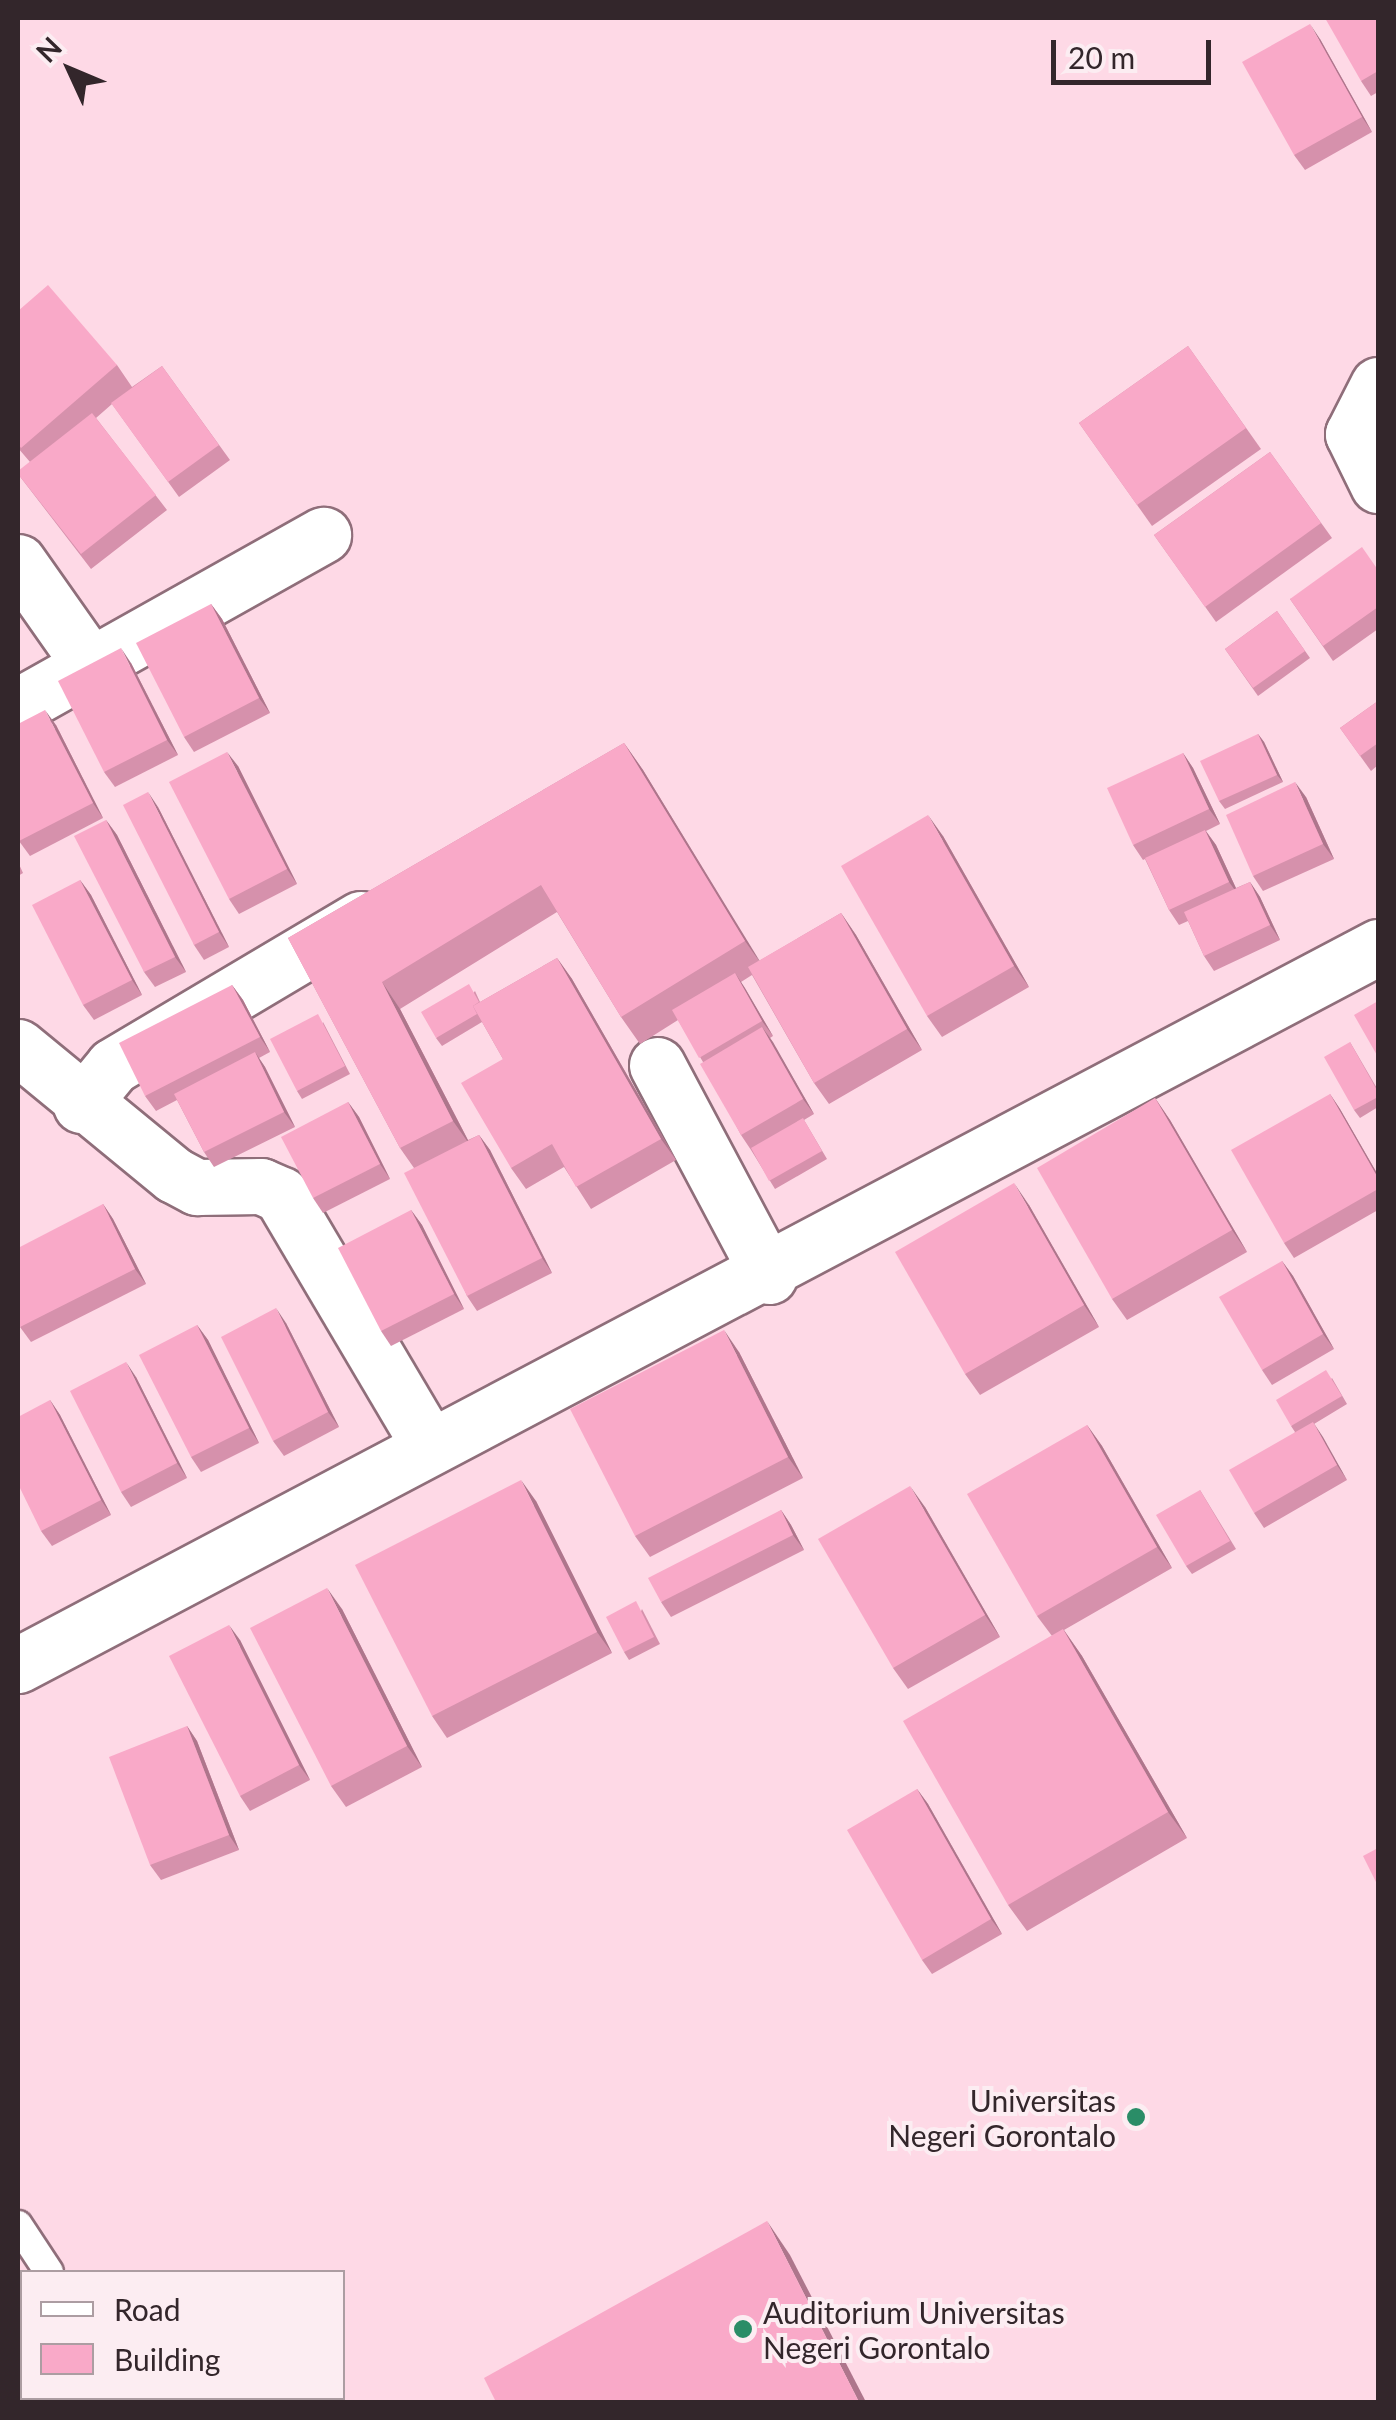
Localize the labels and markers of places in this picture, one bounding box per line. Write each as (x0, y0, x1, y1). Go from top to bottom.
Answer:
place label: Universitas Negeri Gorontalo (888, 2082, 1116, 2152)
marker: Universitas Negeri Gorontalo (1125, 2106, 1147, 2128)
place label: Auditorium Universitas Negeri Gorontalo (763, 2294, 1065, 2364)
marker: Auditorium Universitas Negeri Gorontalo (732, 2318, 754, 2340)

